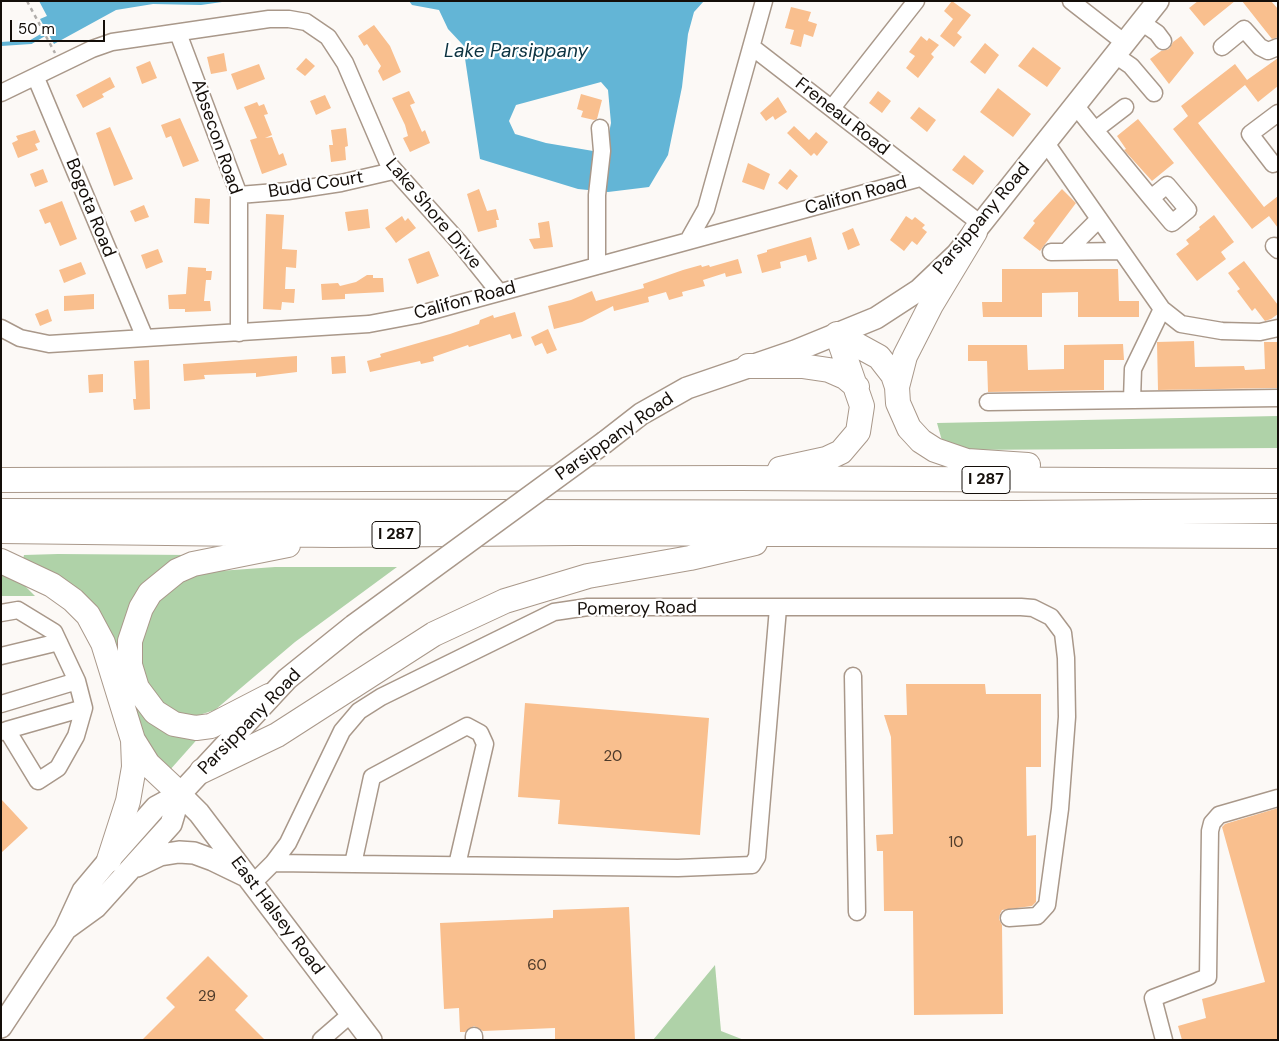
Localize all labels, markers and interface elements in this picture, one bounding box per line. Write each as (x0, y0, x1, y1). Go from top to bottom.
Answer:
scale bar (12, 10, 108, 42)
text: 50 m (18, 19, 55, 39)
water label: Lake Parsippany (444, 41, 588, 63)
street label: Freneau Road (791, 74, 893, 160)
street label: Absecon Road (186, 77, 246, 197)
street label: Lake Shore Drive (380, 154, 486, 274)
street label: Bogota Road (60, 155, 120, 261)
street label: Parsippany Road (929, 159, 1035, 279)
street label: Budd Court (267, 167, 365, 203)
street label: Califon Road (803, 172, 909, 220)
street label: Califon Road (412, 277, 518, 325)
street label: Parsippany Road (552, 388, 678, 486)
road number: I 287 (962, 466, 1010, 494)
road number: I 287 (372, 522, 420, 548)
street label: Pomeroy Road (577, 597, 697, 621)
street label: Parsippany Road (194, 665, 306, 779)
house number: 20 (604, 748, 622, 766)
house number: 10 (949, 834, 963, 852)
street label: East Halsey Road (226, 853, 328, 979)
house number: 60 (527, 957, 547, 975)
house number: 29 (198, 988, 216, 1006)

